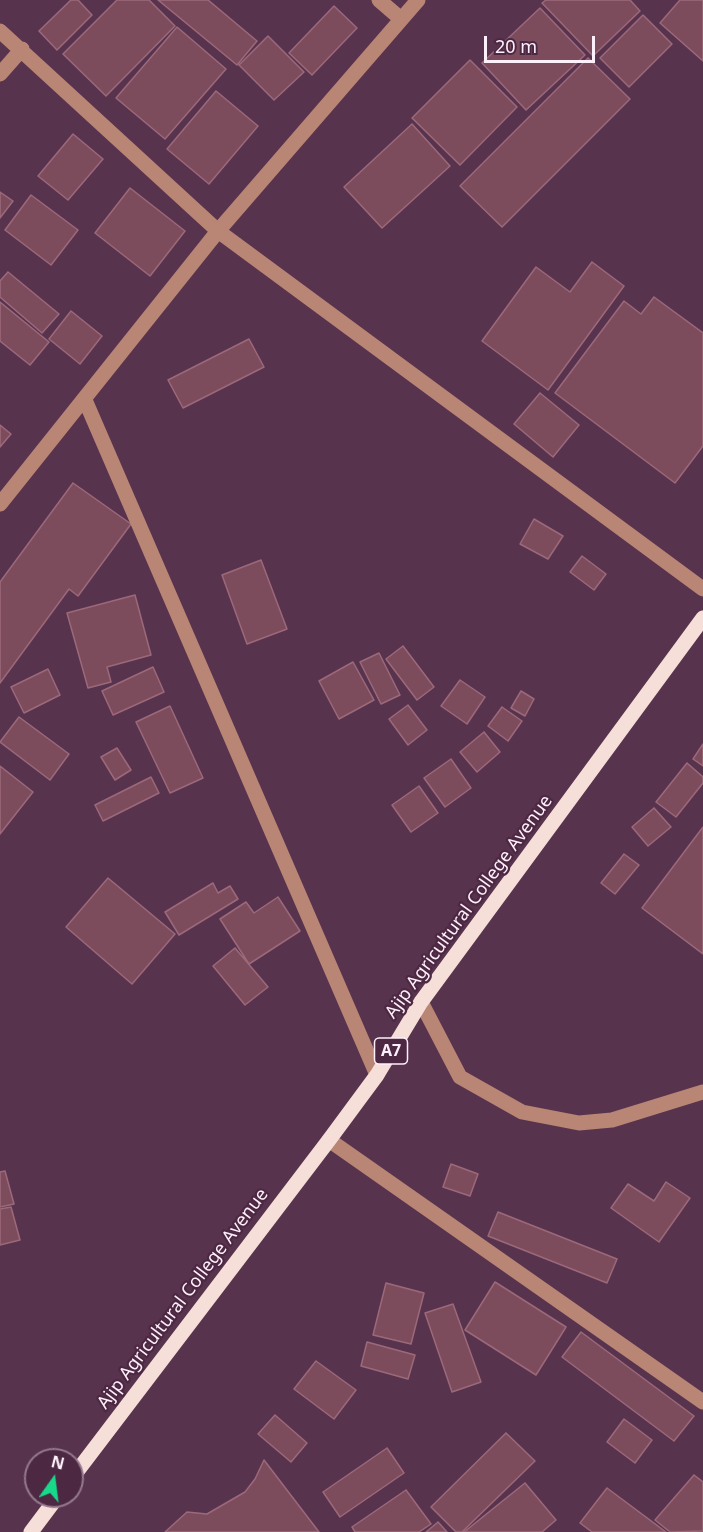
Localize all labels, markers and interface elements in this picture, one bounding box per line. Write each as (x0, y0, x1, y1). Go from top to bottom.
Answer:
scale bar (487, 24, 598, 62)
text: 20 m (495, 34, 537, 58)
street label: Ajip Agricultural College Avenue (381, 791, 557, 1023)
road number: A7 (374, 1038, 408, 1064)
street label: Ajip Agricultural College Avenue (93, 1184, 273, 1414)
north arrow (24, 1448, 84, 1508)
text: N (49, 1450, 67, 1475)

